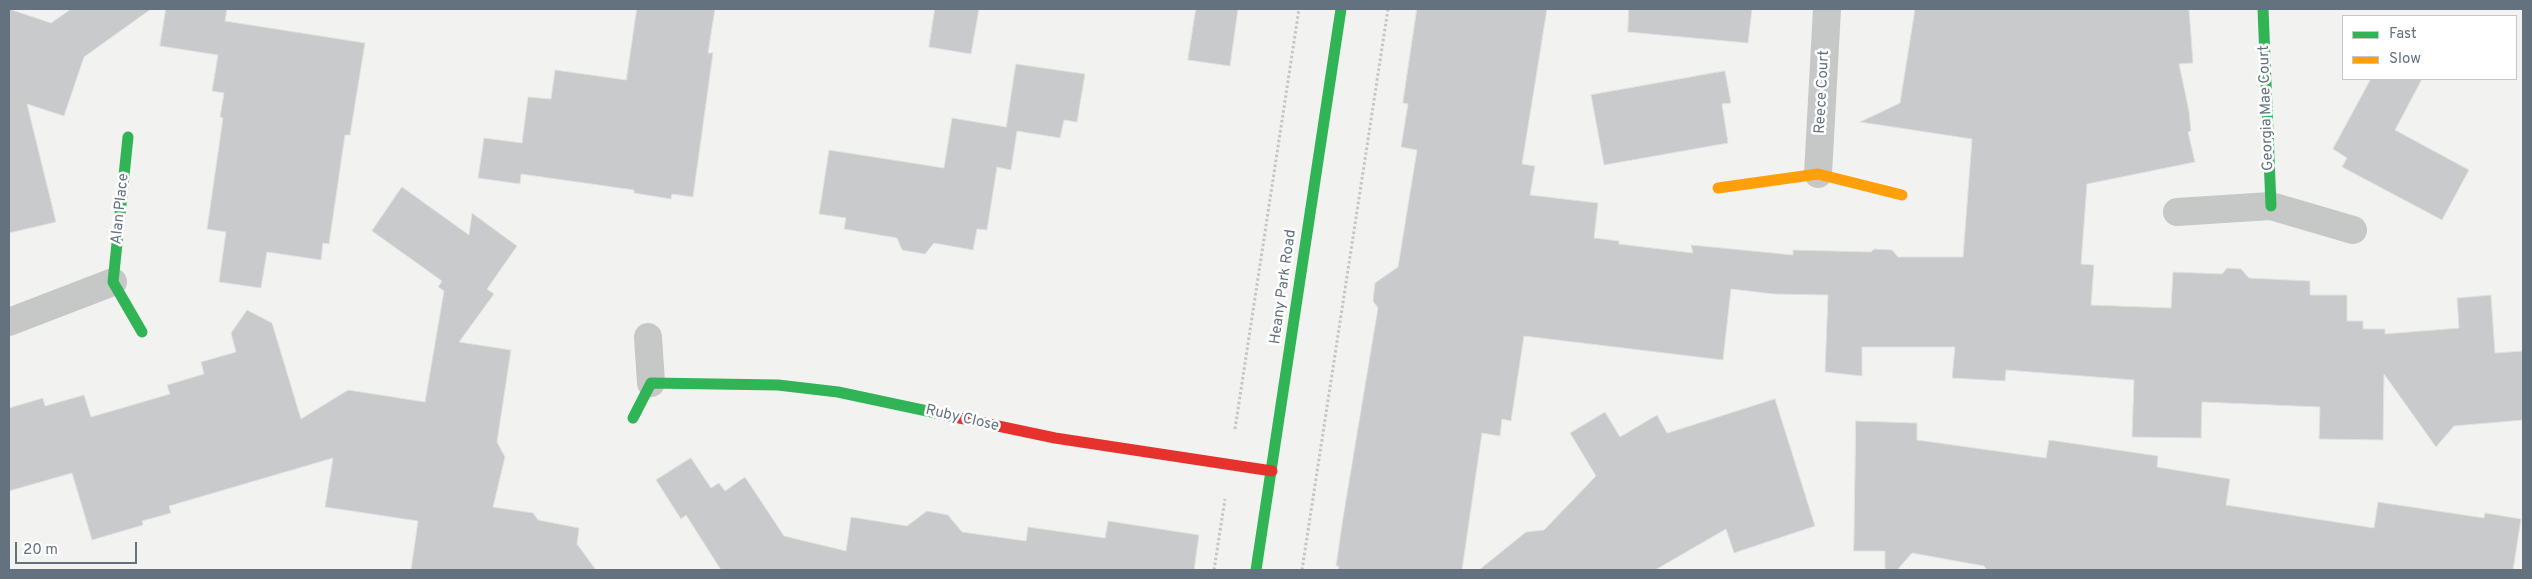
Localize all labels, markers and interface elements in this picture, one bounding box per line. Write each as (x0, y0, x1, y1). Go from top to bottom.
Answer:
legend (2342, 15, 2517, 80)
text: Fast (2389, 25, 2417, 44)
street label: Georgia Mae Court (2256, 45, 2278, 171)
street label: Reece Court (1812, 50, 1834, 134)
text: Slow (2389, 50, 2421, 69)
street label: Alan Place (108, 173, 134, 245)
street label: Heany Park Road (1267, 228, 1301, 346)
street label: Ruby Close (924, 402, 1000, 436)
scale bar (18, 532, 140, 564)
text: 20 m (23, 541, 58, 560)

